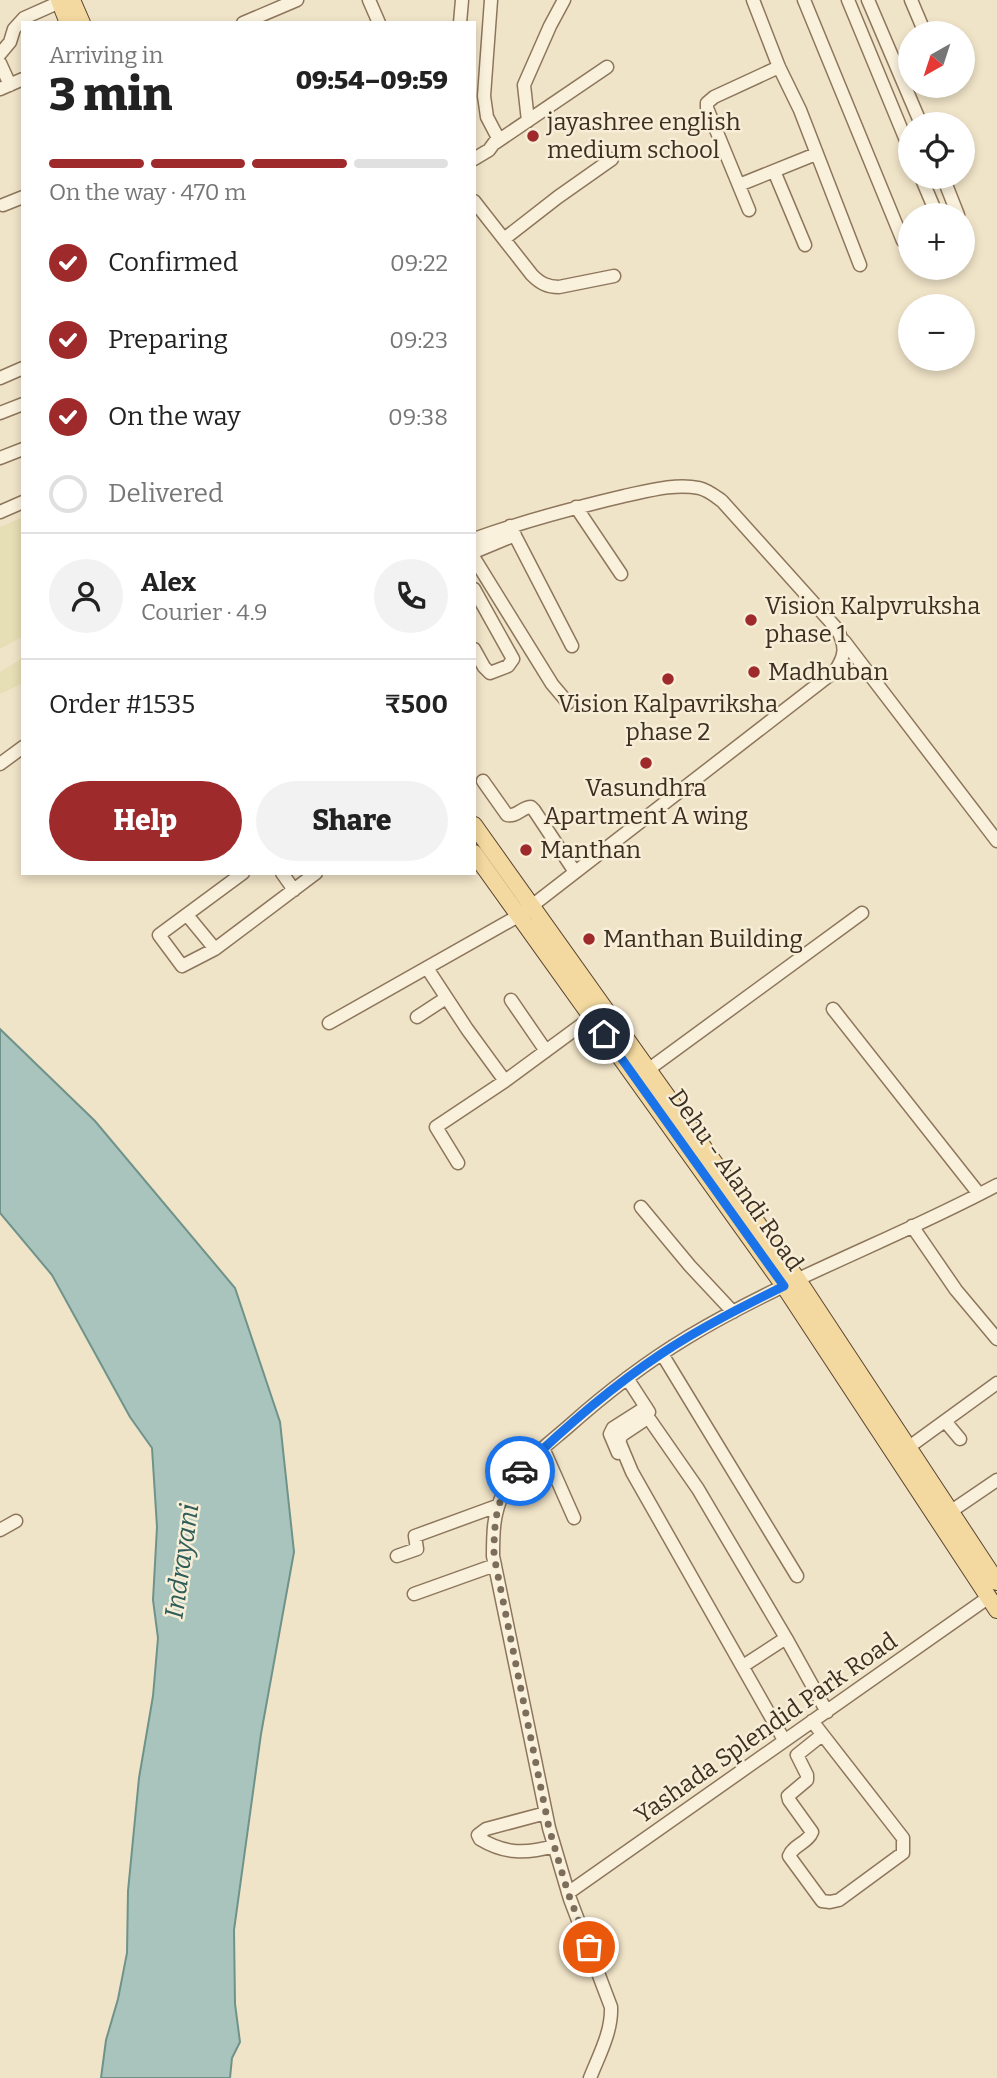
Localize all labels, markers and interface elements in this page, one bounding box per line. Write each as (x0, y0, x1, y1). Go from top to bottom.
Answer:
north arrow (898, 21, 975, 98)
map controls (898, 21, 975, 371)
text: Arriving in (49, 41, 163, 69)
text: 09:54–09:59 (296, 65, 448, 96)
text: 3 min (49, 67, 172, 122)
place label: jayashree english medium school (546, 108, 741, 164)
button: locate (898, 112, 975, 189)
marker: jayashree english medium school (525, 128, 541, 144)
text: On the way · 470 m (49, 178, 246, 206)
button: + (898, 203, 975, 280)
icon: check (49, 244, 87, 282)
text: Confirmed (108, 247, 238, 278)
text: 09:22 (390, 249, 448, 277)
button: − (898, 294, 975, 371)
icon: check (49, 321, 87, 359)
text: Preparing (108, 324, 228, 355)
text: 09:23 (389, 326, 448, 354)
icon: check (49, 398, 87, 436)
text: On the way (108, 401, 241, 432)
text: 09:38 (388, 403, 448, 431)
text: Delivered (108, 478, 223, 509)
button: person (49, 559, 123, 633)
button: phone (374, 559, 448, 633)
text: Alex (141, 567, 196, 598)
place label: Vision Kalpvruksha phase 1 (765, 592, 980, 648)
text: Courier · 4.9 (141, 598, 268, 626)
marker: Vision Kalpvruksha phase 1 (743, 612, 759, 628)
place label: Madhuban (768, 658, 888, 686)
marker: Madhuban (746, 664, 762, 680)
marker: Vision Kalpavriksha phase 2 (660, 671, 676, 687)
text: Order #1535 (49, 689, 195, 720)
text: ₹500 (384, 689, 448, 720)
place label: Vision Kalpavriksha phase 2 (558, 690, 778, 746)
marker: Vasundhra Apartment A wing (638, 755, 654, 771)
place label: Vasundhra Apartment A wing (544, 774, 748, 830)
button: Help (49, 781, 242, 861)
button: Share (256, 781, 448, 861)
place label: Manthan (540, 836, 641, 864)
marker: Manthan (518, 842, 534, 858)
place label: Manthan Building (603, 925, 803, 953)
marker: Manthan Building (581, 931, 597, 947)
pin (574, 1004, 634, 1064)
icon: home (585, 1015, 623, 1053)
street label: Dehu - Alandi Road (663, 1084, 809, 1276)
courier (485, 1436, 555, 1506)
icon: car (501, 1452, 539, 1490)
water label: Indrayani (159, 1502, 205, 1620)
street label: Yashada Splendid Park Road (630, 1627, 902, 1829)
pin (559, 1917, 619, 1977)
icon: bag (570, 1928, 608, 1966)

